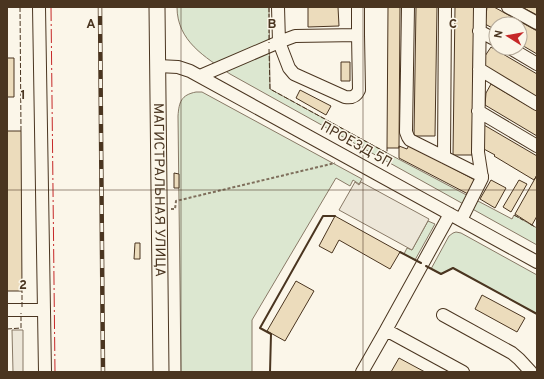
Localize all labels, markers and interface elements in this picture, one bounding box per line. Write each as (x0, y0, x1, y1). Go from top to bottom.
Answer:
north arrow (488, 16, 528, 56)
text: A (86, 17, 96, 33)
text: B (268, 17, 277, 33)
text: C (449, 17, 457, 33)
text: N (492, 29, 507, 39)
text: 1 (20, 88, 26, 104)
street label: МАГИСТРАЛЬНАЯ УЛИЦА (150, 103, 168, 277)
street label: ПРОЕЗД 5П (317, 118, 395, 172)
text: 2 (19, 278, 27, 294)

